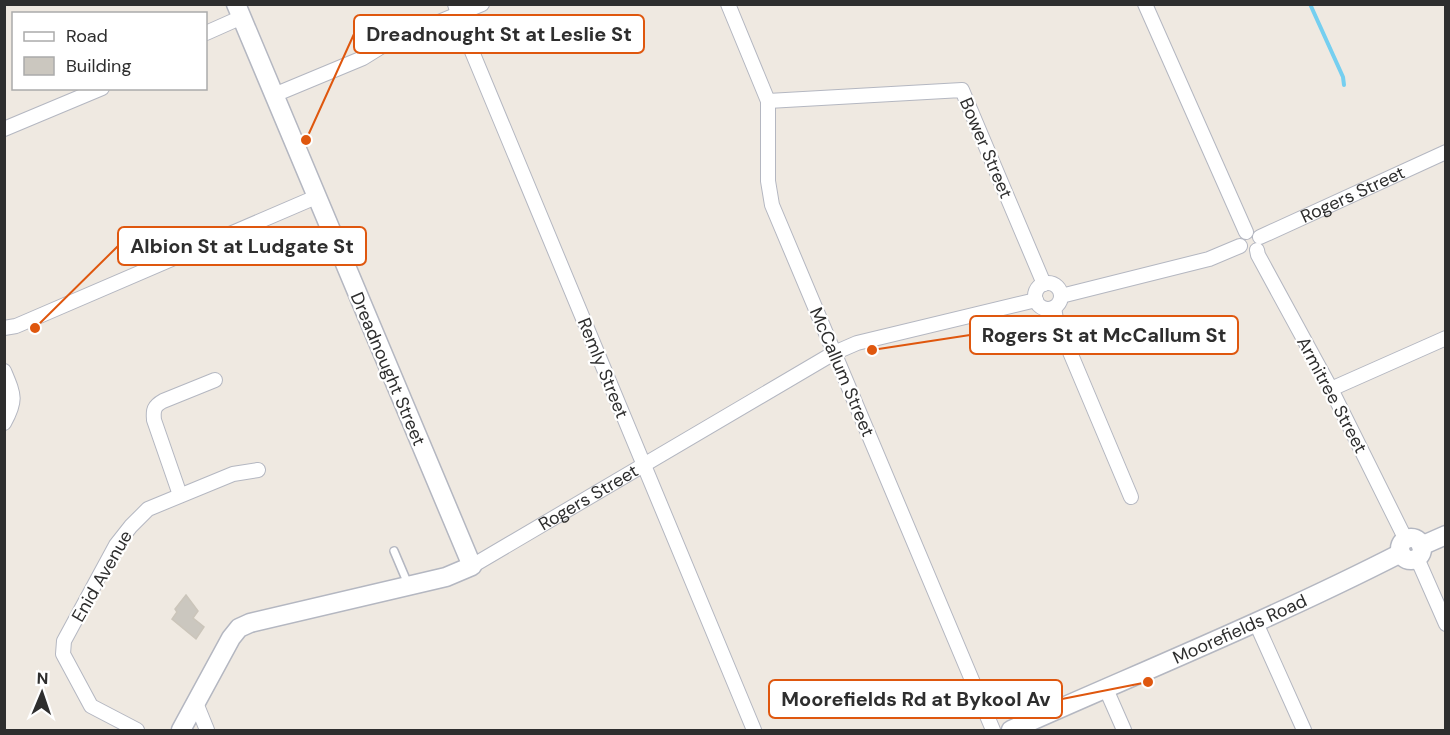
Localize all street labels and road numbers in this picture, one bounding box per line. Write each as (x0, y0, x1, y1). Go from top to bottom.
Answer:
street label: Bower Street (954, 94, 1018, 202)
street label: Rogers Street (1297, 160, 1409, 229)
street label: Dreadnought Street (345, 289, 431, 449)
street label: McCallum Street (804, 304, 880, 440)
street label: Remly Street (572, 314, 634, 422)
street label: Armitree Street (1291, 333, 1373, 457)
street label: Rogers Street (534, 459, 643, 536)
street label: Enid Avenue (66, 526, 138, 626)
street label: Moorefields Road (1169, 589, 1311, 670)

